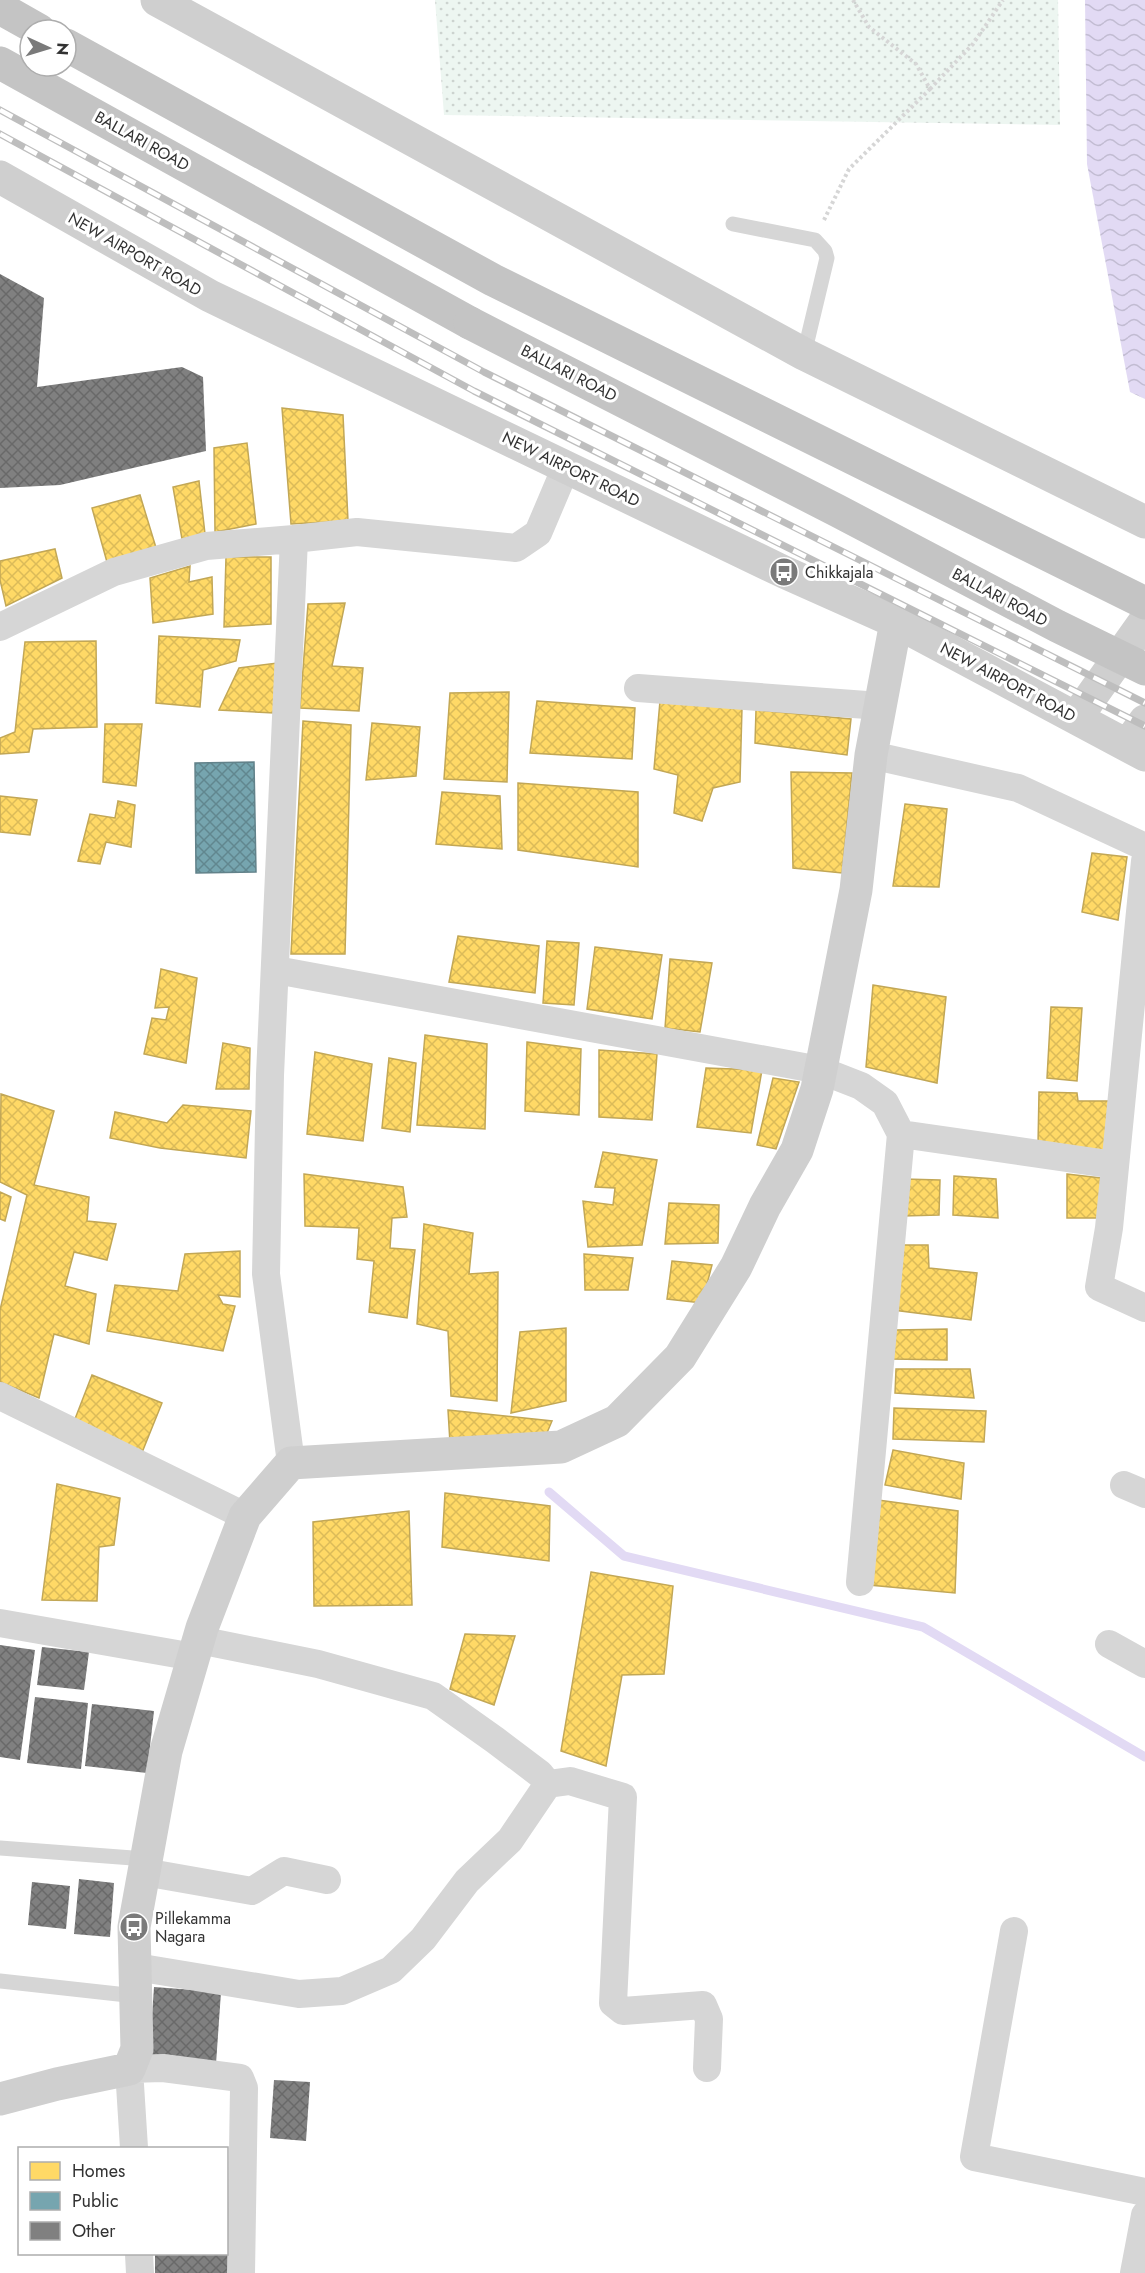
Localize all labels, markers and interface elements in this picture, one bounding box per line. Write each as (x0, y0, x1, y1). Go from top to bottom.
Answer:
north arrow (18, 18, 78, 78)
text: N (51, 42, 74, 56)
street label: BALLARI ROAD (91, 106, 194, 177)
street label: NEW AIRPORT ROAD (64, 206, 206, 302)
street label: BALLARI ROAD (517, 339, 621, 407)
street label: NEW AIRPORT ROAD (498, 426, 644, 512)
bus stop icon: Chikkajala (768, 556, 800, 588)
place label: Chikkajala (805, 561, 873, 584)
street label: BALLARI ROAD (948, 562, 1052, 632)
street label: NEW AIRPORT ROAD (936, 637, 1080, 728)
place label: Pillekamma Nagara (155, 1907, 231, 1948)
bus stop icon: Pillekamma Nagara (118, 1911, 150, 1943)
legend (18, 2147, 228, 2255)
text: Homes (72, 2158, 125, 2184)
text: Public (72, 2188, 119, 2214)
text: Other (72, 2218, 116, 2244)

